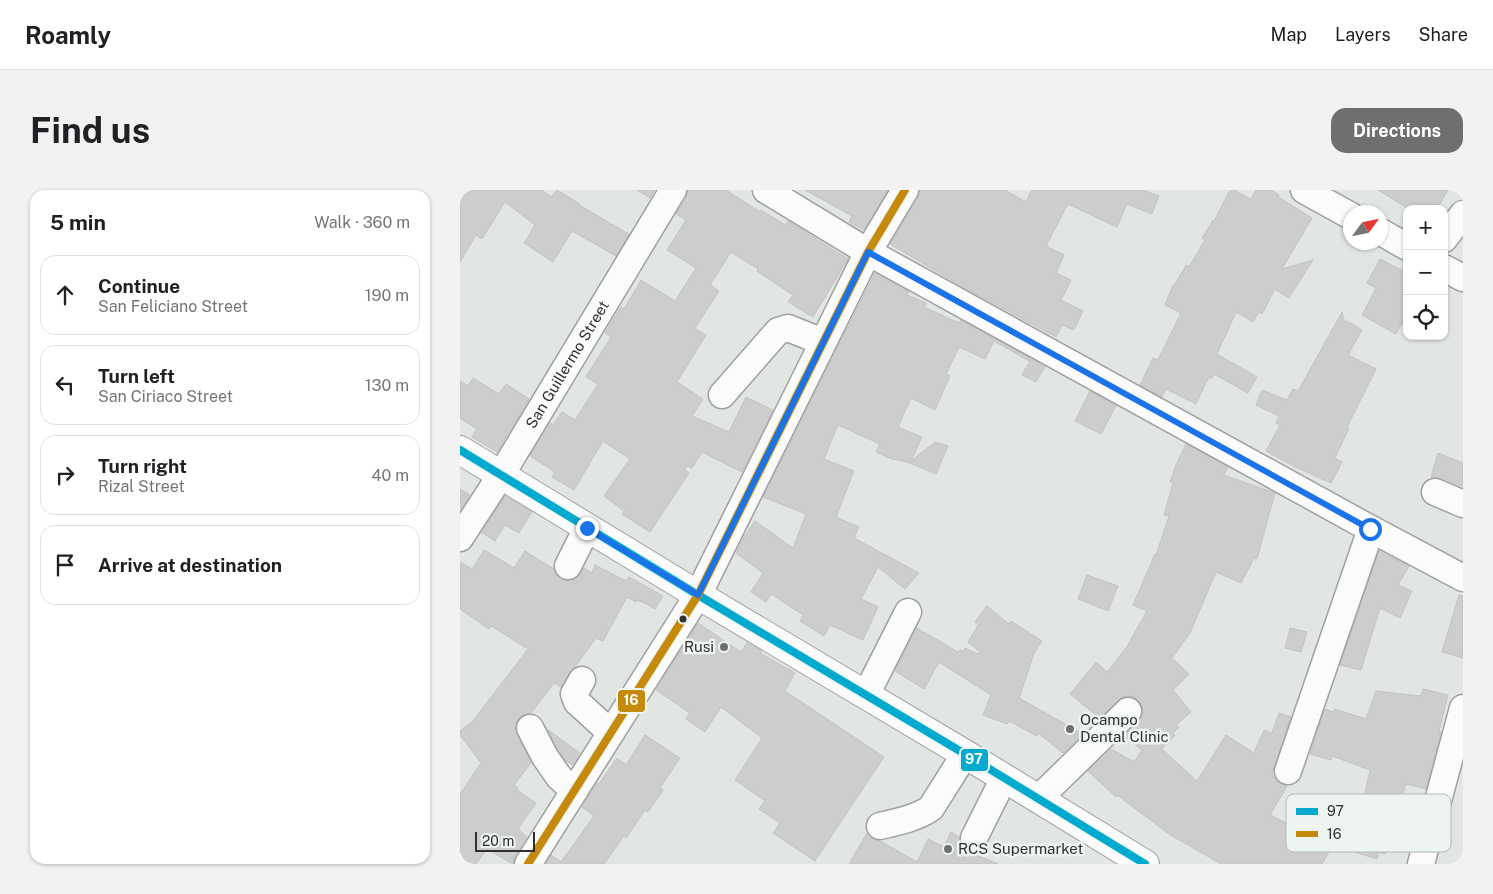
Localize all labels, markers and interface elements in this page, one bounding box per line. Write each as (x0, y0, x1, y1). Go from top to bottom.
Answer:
text: Roamly (25, 21, 111, 49)
text: Map (1271, 24, 1307, 45)
text: Layers (1335, 24, 1391, 45)
text: Share (1419, 24, 1468, 45)
button: Directions (1331, 108, 1463, 153)
text: Find us (30, 110, 150, 151)
north arrow (1343, 205, 1388, 250)
map controls (1403, 205, 1448, 340)
button: + (1403, 205, 1448, 250)
text: 5 min (50, 210, 106, 235)
text: Walk · 360 m (314, 213, 410, 232)
button: − (1403, 250, 1448, 295)
text: Continue (98, 275, 180, 297)
icon: ahead (51, 281, 79, 309)
text: 190 m (365, 286, 409, 305)
button: locate (1403, 295, 1448, 340)
text: San Feliciano Street (98, 297, 248, 316)
street label: San Guillermo Street (522, 297, 612, 431)
text: Turn left (98, 365, 175, 387)
icon: left (51, 371, 79, 399)
text: 130 m (365, 376, 409, 395)
text: San Ciriaco Street (98, 387, 233, 406)
text: Turn right (98, 455, 187, 477)
icon: right (51, 461, 79, 489)
text: 40 m (371, 466, 409, 485)
text: Rizal Street (98, 477, 185, 496)
route end (576, 517, 599, 540)
route start (1359, 518, 1382, 541)
icon: arrive (51, 551, 79, 579)
text: Arrive at destination (98, 554, 282, 576)
unlabelled marker (678, 614, 688, 624)
place label: Rusi (684, 638, 714, 655)
marker: Rusi (718, 641, 730, 653)
line badge: 16 (617, 689, 646, 713)
text: 16 (623, 692, 639, 708)
place label: Ocampo Dental Clinic (1080, 711, 1169, 745)
marker: Ocampo Dental Clinic (1064, 723, 1076, 735)
line badge: 97 (960, 748, 989, 772)
text: 97 (965, 751, 983, 767)
legend (1286, 794, 1451, 852)
text: 97 (1327, 803, 1344, 819)
text: 16 (1327, 826, 1342, 842)
scale bar (475, 829, 535, 852)
text: 20 m (482, 833, 514, 849)
place label: RCS Supermarket (958, 840, 1083, 857)
marker: RCS Supermarket (942, 843, 954, 855)

